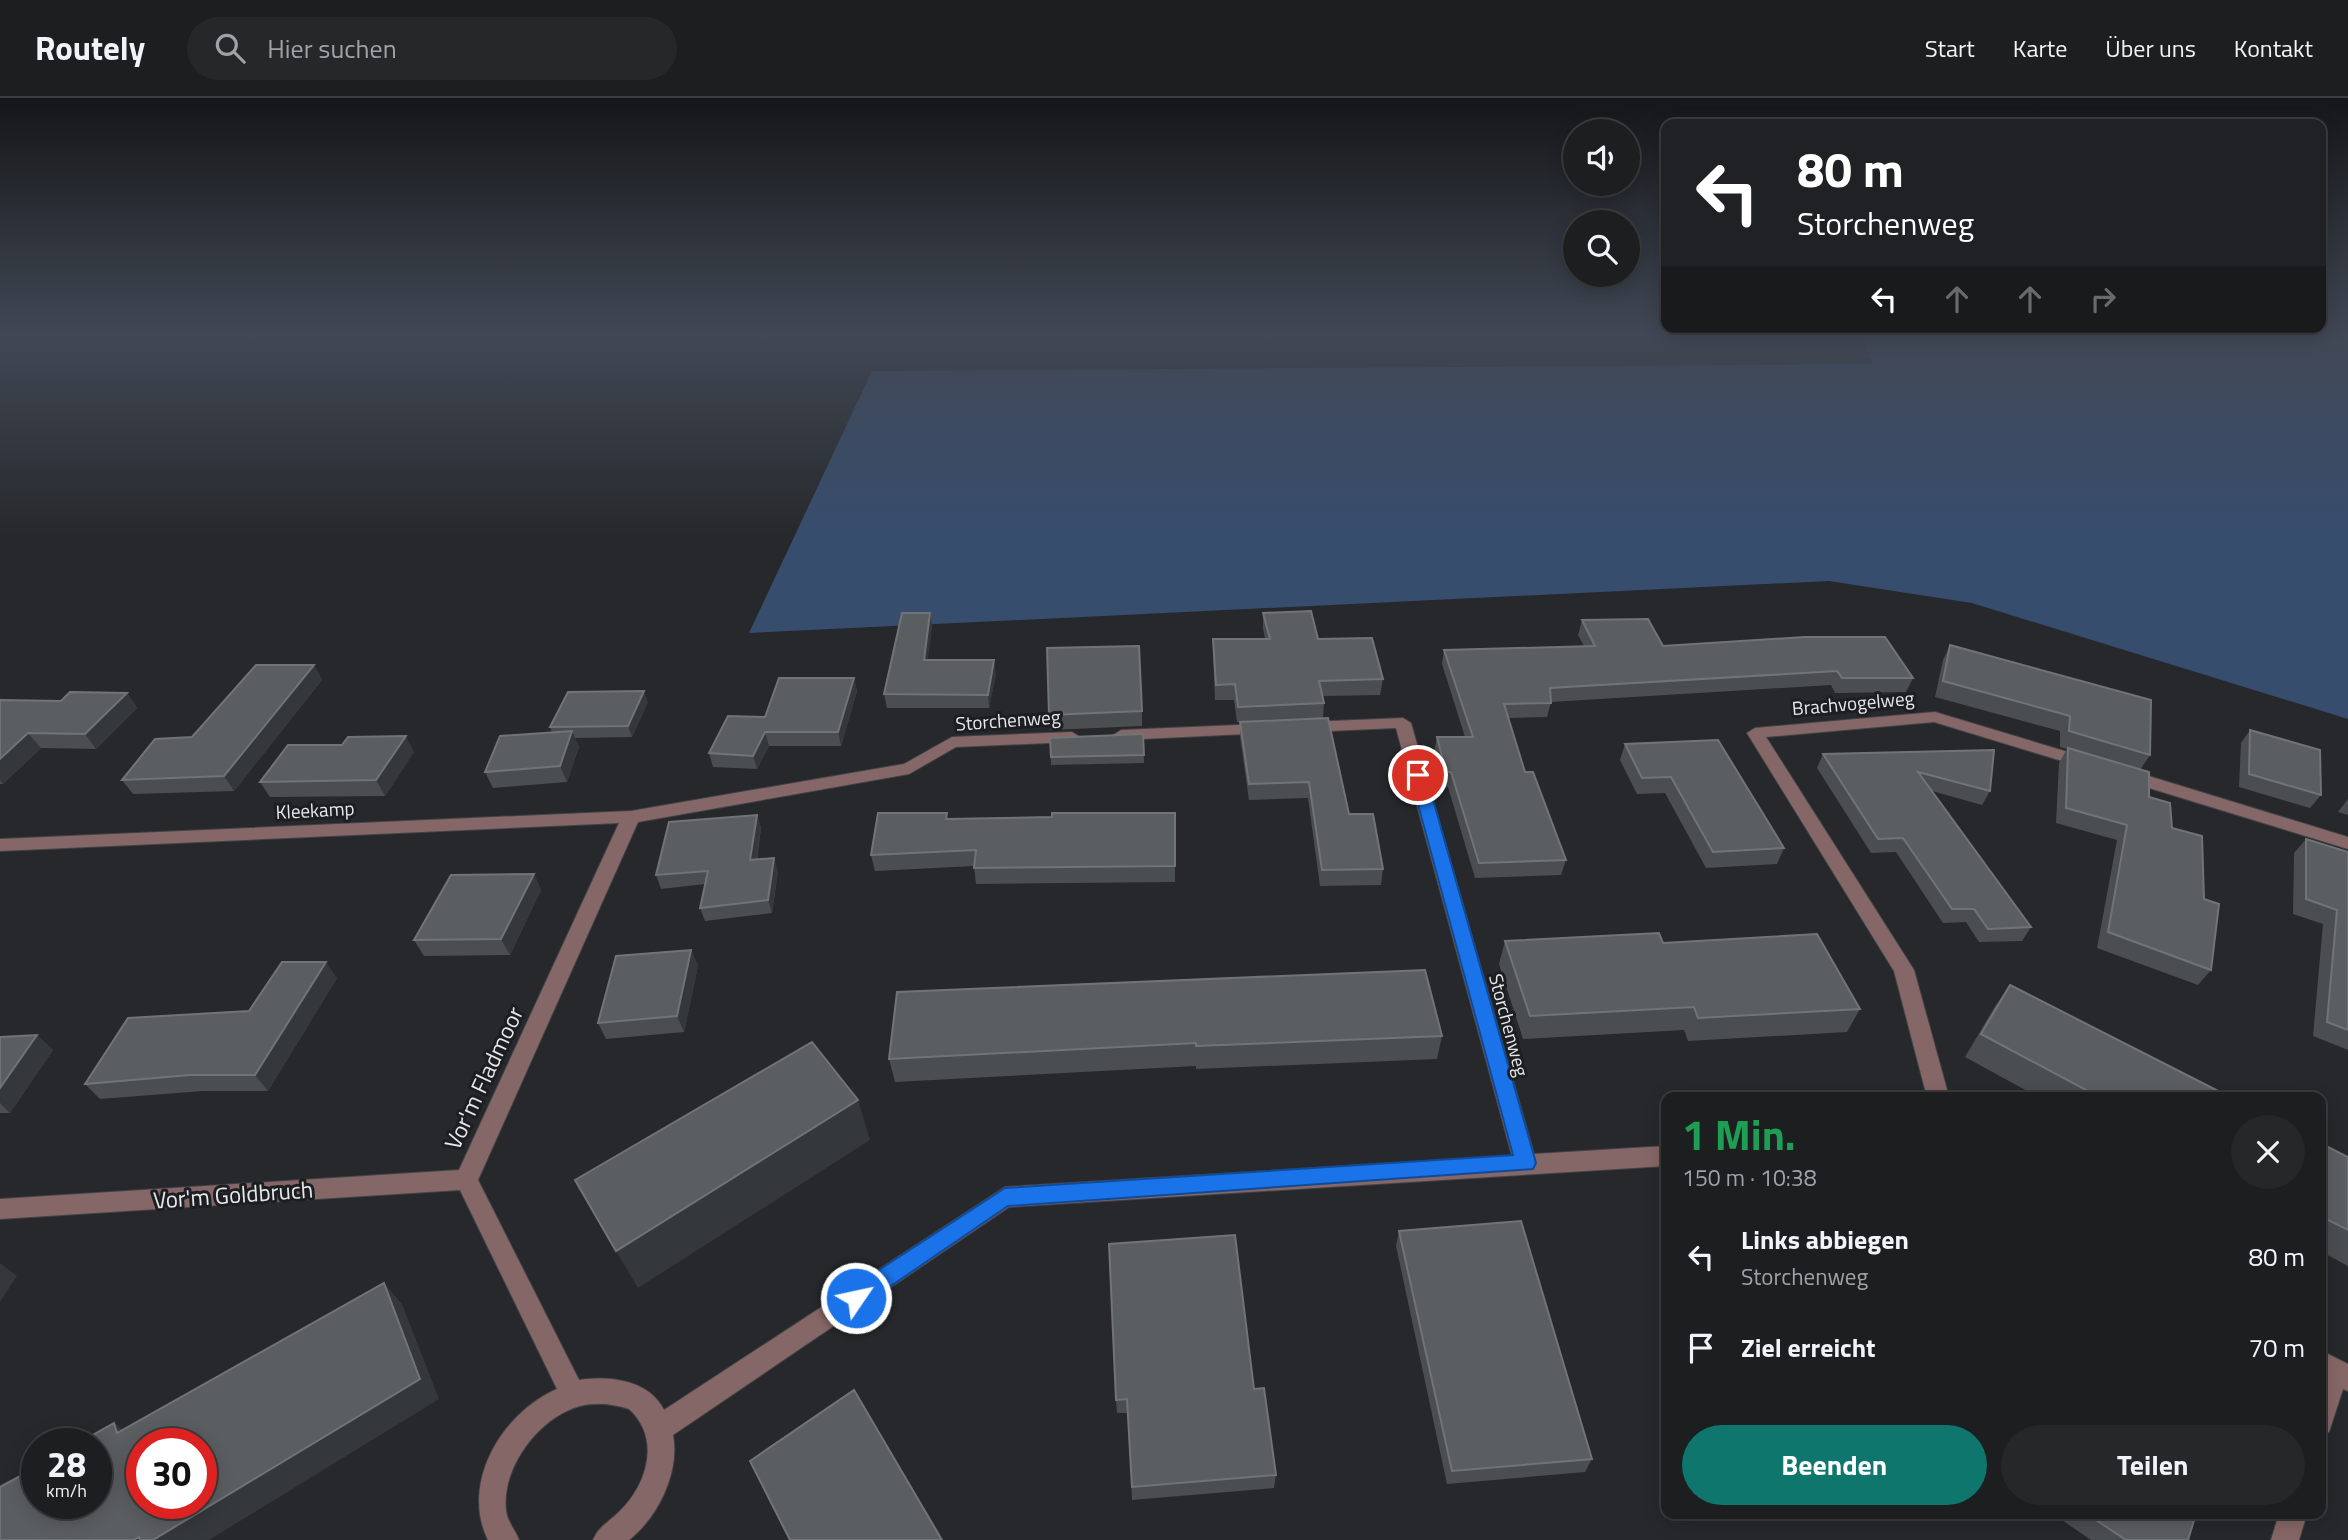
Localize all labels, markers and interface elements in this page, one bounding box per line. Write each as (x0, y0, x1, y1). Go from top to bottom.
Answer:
search box (187, 17, 677, 80)
text: Routely (35, 23, 145, 73)
icon: search (211, 29, 249, 67)
text: Hier suchen (267, 29, 397, 68)
text: Start (1925, 30, 1975, 66)
text: Karte (2013, 30, 2067, 66)
text: Über uns (2105, 30, 2196, 66)
text: Kontakt (2234, 30, 2313, 66)
map controls (1563, 119, 1640, 287)
button: sound (1563, 119, 1640, 196)
text: 80 m (1797, 131, 1904, 206)
icon: left (1682, 147, 1773, 238)
text: Storchenweg (1797, 199, 1974, 247)
button: search (1563, 210, 1640, 287)
icon: left (1865, 280, 1903, 318)
icon: ahead (1938, 280, 1976, 318)
icon: ahead (2011, 280, 2049, 318)
icon: right (2084, 280, 2122, 318)
street label: Brachvogelweg (1791, 683, 1916, 722)
street label: Storchenweg (955, 701, 1062, 738)
pin (1388, 745, 1448, 805)
icon: arrive (1399, 756, 1437, 794)
street label: Kleekamp (275, 793, 355, 826)
street label: Storchenweg (1482, 970, 1537, 1080)
street label: Vor'm Fladmoor (435, 1000, 532, 1155)
text: 1 Min. (1682, 1102, 1796, 1166)
button: close (2231, 1115, 2305, 1189)
text: 150 m · 10:38 (1682, 1160, 1817, 1195)
street label: Vor'm Goldbruch (152, 1171, 314, 1218)
text: Links abbiegen (1741, 1220, 1909, 1259)
text: 80 m (2248, 1237, 2305, 1276)
icon: left (1682, 1238, 1720, 1276)
text: Storchenweg (1741, 1259, 1868, 1294)
position arrow (819, 1261, 893, 1335)
text: Ziel erreicht (1741, 1328, 1876, 1367)
text: 70 m (2248, 1328, 2305, 1367)
icon: arrive (1682, 1329, 1720, 1367)
button: Beenden (1682, 1425, 1987, 1505)
button: Teilen (2001, 1425, 2305, 1505)
speed limit sign: 30 (126, 1428, 217, 1519)
text: 28 (47, 1437, 86, 1491)
text: km/h (46, 1477, 87, 1504)

